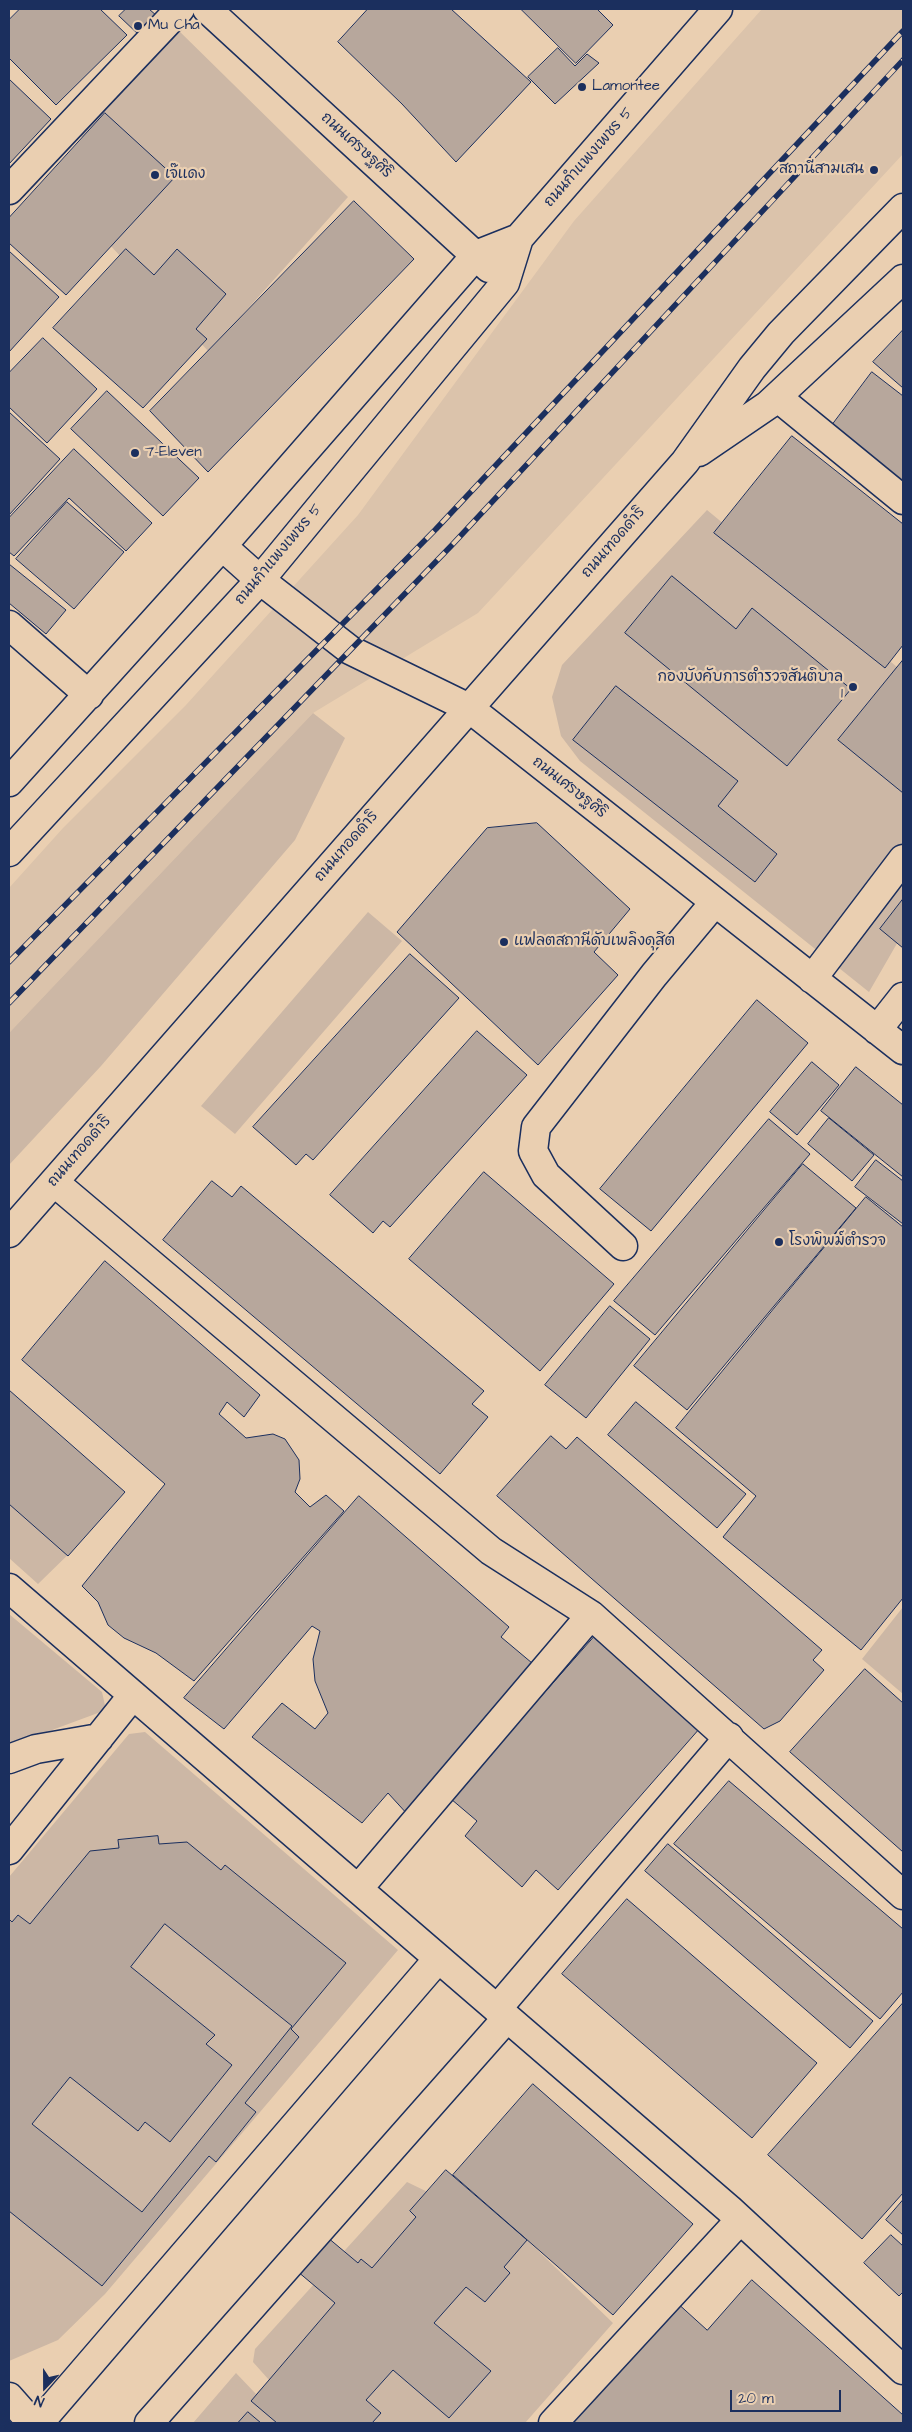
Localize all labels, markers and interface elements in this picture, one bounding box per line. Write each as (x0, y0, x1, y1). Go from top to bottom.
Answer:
place label: Mu Cha (148, 17, 200, 35)
marker: Mu Cha (132, 20, 144, 32)
place label: Lamontee (592, 78, 660, 96)
marker: Lamontee (576, 81, 588, 93)
street label: ถนนกำแพงเพชร 5 (541, 105, 637, 211)
street label: ถนนเศรษฐศิริ (317, 109, 395, 183)
place label: สถานีสามเสน (779, 161, 864, 179)
marker: สถานีสามเสน (868, 164, 880, 176)
place label: เจ๊แดง (165, 166, 205, 184)
marker: เจ๊แดง (149, 169, 161, 181)
place label: 7-Eleven (145, 444, 202, 462)
marker: 7-Eleven (129, 447, 141, 459)
street label: ถนนกำแพงเพชร 5 (232, 501, 326, 609)
street label: ถนนเทอดดำริ (578, 504, 650, 582)
place label: กองบังคับการตำรวจสันติบาล 1 (657, 669, 843, 704)
marker: กองบังคับการตำรวจสันติบาล 1 (847, 681, 859, 693)
street label: ถนนเศรษฐศิริ (528, 753, 610, 823)
street label: ถนนเทอดดำริ (311, 808, 383, 886)
place label: แฟลตสถานีดับเพลิงดุสิต (514, 933, 675, 951)
marker: แฟลตสถานีดับเพลิงดุสิต (498, 936, 510, 948)
street label: ถนนเทอดดำริ (44, 1113, 116, 1191)
place label: โรงพิพม์ตำรวจ (789, 1233, 886, 1251)
marker: โรงพิพม์ตำรวจ (773, 1236, 785, 1248)
north arrow (20, 2362, 70, 2412)
scale bar (732, 2380, 843, 2412)
text: 20 m (738, 2388, 774, 2409)
text: N (32, 2390, 47, 2412)

